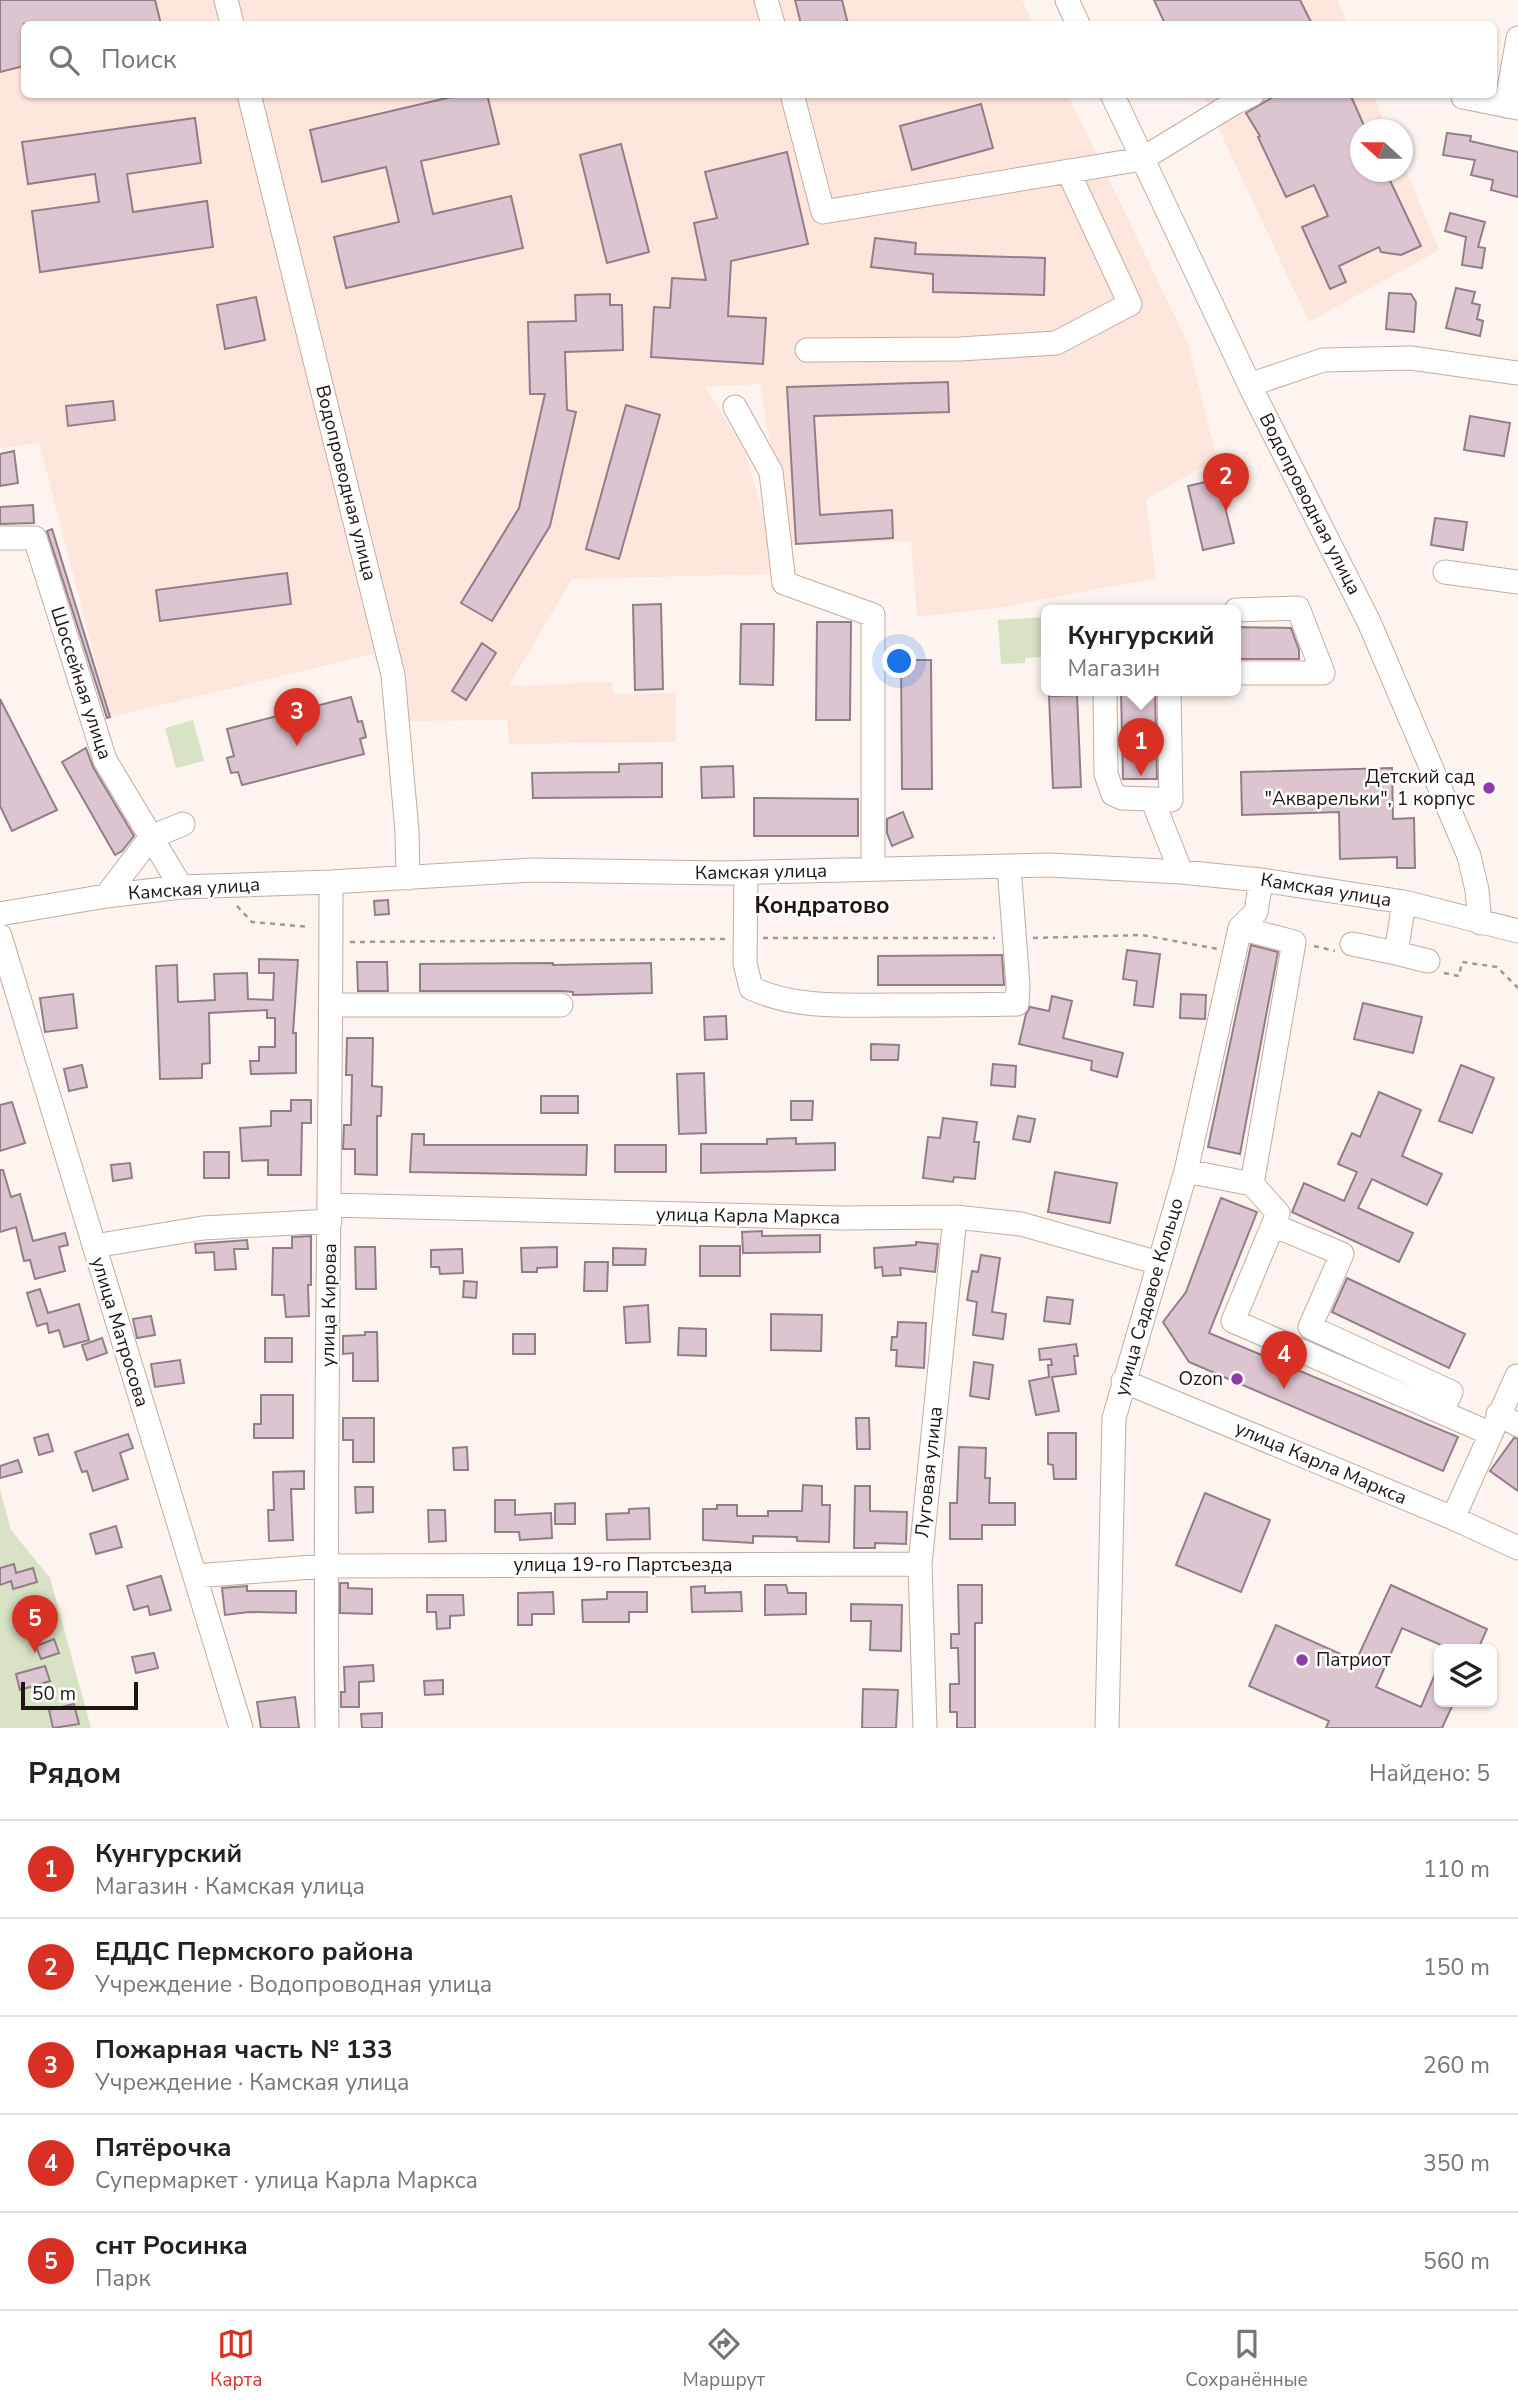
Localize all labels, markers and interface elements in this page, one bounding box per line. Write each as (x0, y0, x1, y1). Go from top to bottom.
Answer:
search box (21, 21, 1497, 98)
icon: search (45, 41, 83, 79)
text: Поиск (101, 42, 177, 77)
north arrow (1350, 119, 1413, 182)
street label: Водопроводная улица (309, 383, 383, 583)
street label: Водопроводная улица (1253, 409, 1367, 599)
pin: 2 (1203, 453, 1249, 511)
street label: Шоссейная улица (44, 603, 118, 763)
popup (1041, 605, 1241, 696)
text: Кунгурский (1067, 618, 1215, 653)
your location (882, 644, 916, 678)
text: Магазин (1067, 653, 1160, 684)
pin: 3 (274, 688, 320, 746)
pin: 1 (1118, 718, 1164, 776)
place label: Детский сад "Акварельки", 1 корпус (1264, 764, 1475, 812)
marker: Детский сад "Акварельки", 1 корпус (1481, 780, 1497, 796)
street label: Камская улица (695, 858, 827, 886)
street label: Камская улица (1259, 867, 1393, 913)
street label: Камская улица (127, 871, 261, 907)
district label: Кондратово (754, 890, 890, 921)
street label: улица Садовое Кольцо (1108, 1195, 1190, 1399)
street label: улица Карла Маркса (656, 1201, 840, 1231)
street label: улица Кирова (315, 1243, 343, 1367)
street label: улица Матросова (85, 1254, 155, 1410)
pin: 4 (1261, 1331, 1307, 1389)
place label: Ozon (1178, 1366, 1223, 1392)
marker: Ozon (1229, 1371, 1245, 1387)
street label: Луговая улица (909, 1405, 949, 1539)
street label: улица Карла Маркса (1231, 1415, 1411, 1511)
street label: улица 19-го Партсъезда (514, 1552, 732, 1578)
pin: 5 (12, 1595, 58, 1653)
map controls (1434, 1644, 1497, 1707)
button: layers (1434, 1644, 1497, 1707)
place label: Патриот (1316, 1647, 1391, 1673)
marker: Патриот (1294, 1652, 1310, 1668)
scale bar (21, 1679, 138, 1711)
text: 50 m (32, 1681, 76, 1707)
text: Рядом (28, 1753, 121, 1794)
text: Найдено: 5 (1369, 1758, 1490, 1789)
text: Кунгурский (95, 1836, 242, 1871)
text: 1 (44, 1854, 58, 1885)
text: 110 m (1423, 1854, 1490, 1885)
text: Магазин · Камская улица (95, 1871, 365, 1902)
text: ЕДДС Пермского района (95, 1934, 414, 1969)
text: 2 (44, 1952, 58, 1983)
text: 150 m (1423, 1952, 1490, 1983)
text: Учреждение · Водопроводная улица (95, 1969, 492, 2000)
text: Пожарная часть № 133 (95, 2032, 393, 2067)
text: 3 (44, 2050, 58, 2081)
text: 260 m (1423, 2050, 1490, 2081)
text: Учреждение · Камская улица (95, 2067, 409, 2098)
text: Пятёрочка (95, 2130, 232, 2165)
text: 4 (44, 2148, 58, 2179)
text: 350 m (1423, 2148, 1490, 2179)
text: Супермаркет · улица Карла Маркса (95, 2165, 478, 2196)
text: снт Росинка (95, 2228, 248, 2263)
text: 5 (44, 2246, 58, 2277)
text: 560 m (1423, 2246, 1490, 2277)
text: Парк (95, 2263, 151, 2294)
tab: Карта (210, 2325, 262, 2393)
tab: Маршрут (683, 2325, 765, 2393)
tab: Сохранённые (1185, 2325, 1308, 2393)

